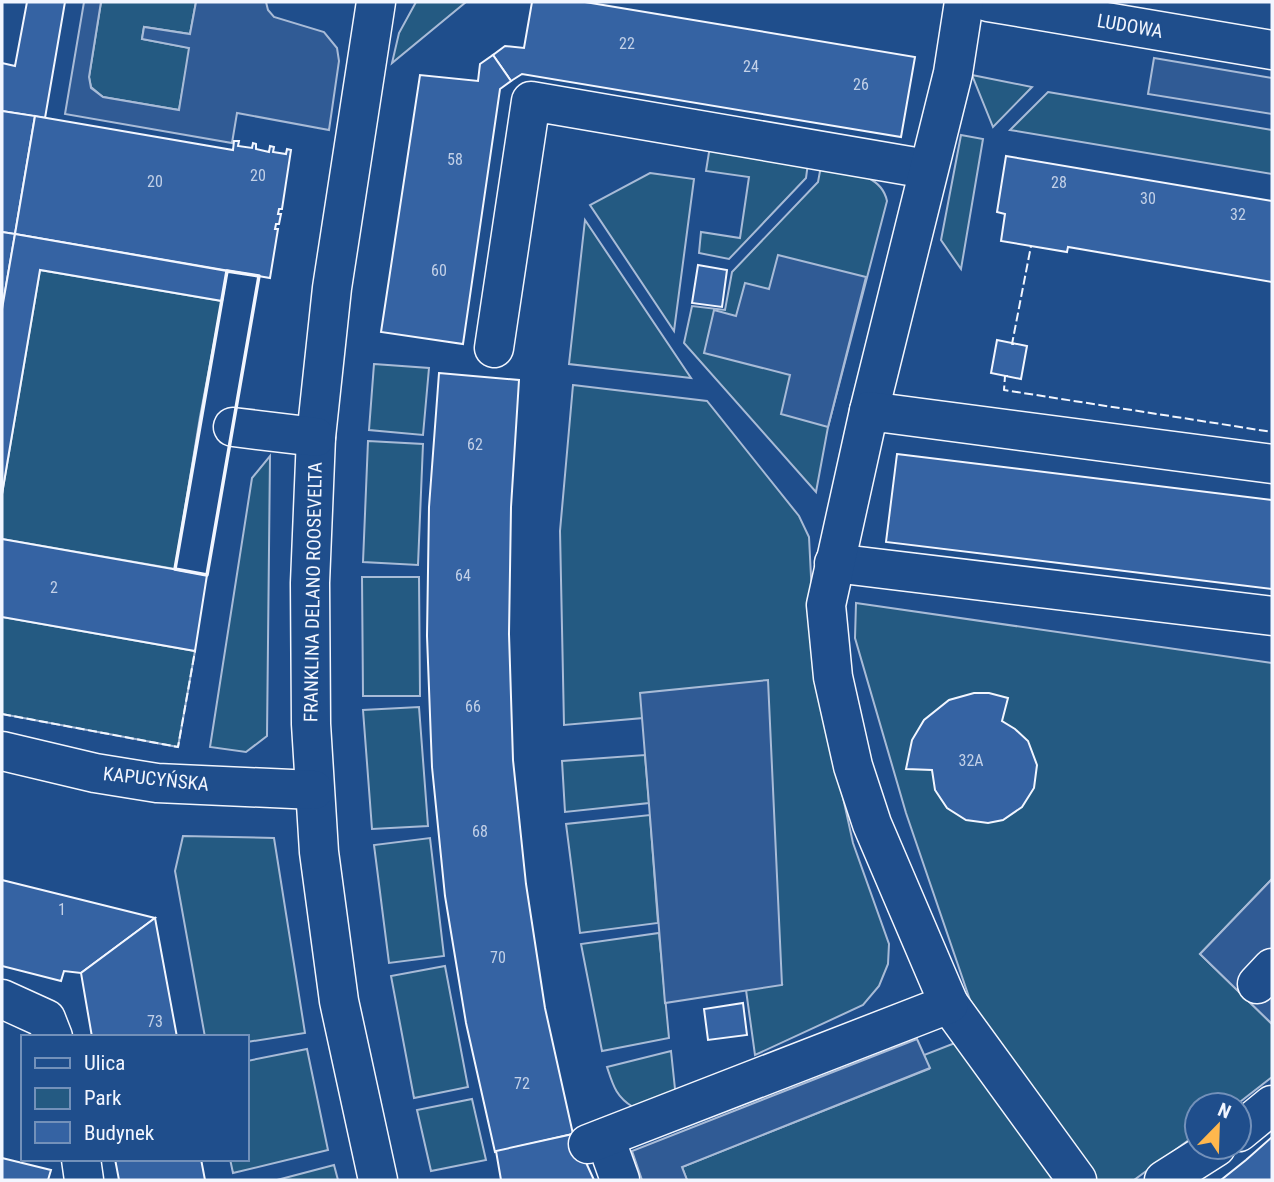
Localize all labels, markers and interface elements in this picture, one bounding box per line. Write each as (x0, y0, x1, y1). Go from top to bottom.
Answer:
street label: LUDOWA (1095, 9, 1165, 43)
house number: 22 (619, 34, 635, 53)
house number: 24 (743, 57, 759, 76)
house number: 26 (853, 75, 869, 94)
house number: 58 (447, 150, 463, 169)
house number: 20 (250, 166, 266, 185)
house number: 20 (147, 172, 163, 191)
house number: 28 (1051, 173, 1067, 192)
house number: 30 (1140, 189, 1156, 208)
house number: 32 (1230, 205, 1246, 224)
house number: 60 (431, 261, 447, 280)
house number: 62 (467, 435, 483, 454)
street label: FRANKLINA DELANO ROOSEVELTA (299, 462, 327, 722)
house number: 64 (455, 566, 471, 585)
house number: 2 (50, 578, 58, 597)
house number: 66 (465, 697, 481, 716)
house number: 32A (958, 751, 984, 770)
street label: KAPUCYŃSKA (102, 762, 210, 796)
house number: 68 (472, 822, 488, 841)
house number: 1 (58, 900, 66, 919)
house number: 70 (490, 948, 506, 967)
house number: 73 (147, 1012, 163, 1031)
legend (21, 1035, 248, 1161)
text: Ulica (84, 1051, 125, 1075)
house number: 72 (514, 1074, 530, 1093)
text: Park (84, 1086, 122, 1110)
north arrow (1183, 1091, 1253, 1161)
text: N (1215, 1098, 1234, 1124)
text: Budynek (84, 1121, 155, 1145)

